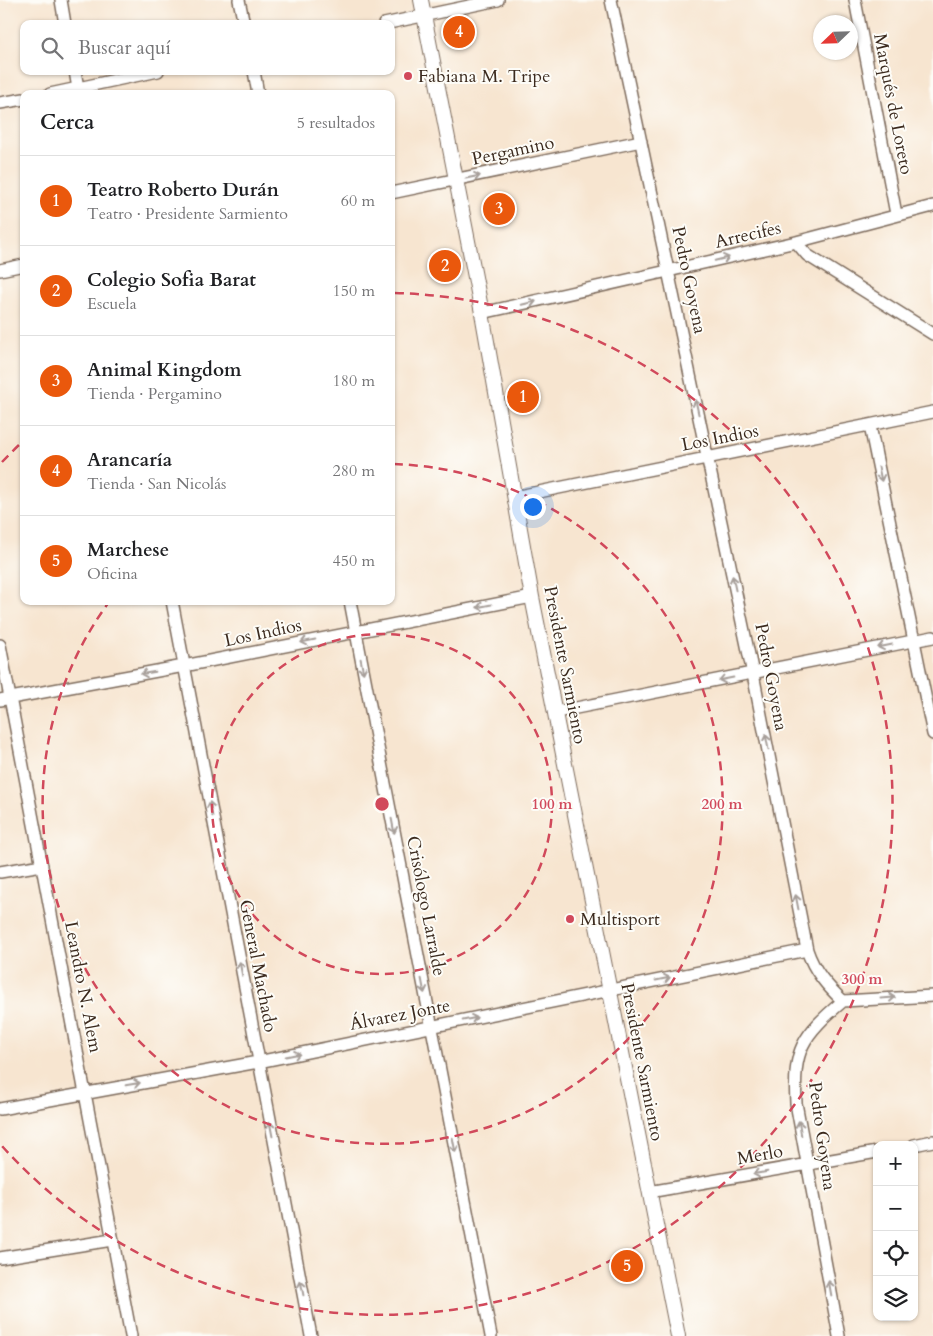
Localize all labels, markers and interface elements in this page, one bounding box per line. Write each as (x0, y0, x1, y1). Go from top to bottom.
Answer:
pin: 4 (443, 13, 475, 51)
north arrow (813, 15, 858, 60)
search box (20, 20, 395, 75)
street label: Marqués de Loreto (867, 31, 919, 177)
icon: search (38, 34, 66, 62)
text: Buscar aquí (78, 35, 171, 61)
place label: Fabiana M. Tripe (418, 64, 550, 89)
marker: Fabiana M. Tripe (402, 70, 414, 82)
text: Cerca (40, 108, 94, 137)
text: 5 resultados (297, 112, 375, 134)
street label: Pergamino (470, 130, 557, 172)
one-way arrow (465, 172, 481, 181)
text: Teatro Roberto Durán (87, 177, 279, 203)
text: 1 (52, 190, 60, 212)
text: 60 m (341, 190, 375, 212)
pin: 3 (483, 190, 515, 228)
text: Teatro · Presidente Sarmiento (87, 203, 288, 225)
street label: Arrecifes (713, 215, 783, 255)
street label: Pedro Goyena (665, 224, 713, 336)
pin: 2 (429, 247, 461, 285)
one-way arrow (713, 254, 729, 263)
text: Colegio Sofia Barat (87, 267, 256, 293)
text: 2 (52, 280, 60, 302)
text: 150 m (333, 280, 375, 302)
text: Escuela (87, 293, 137, 315)
one-way arrow (521, 298, 537, 307)
text: Animal Kingdom (87, 357, 242, 383)
text: 3 (52, 370, 60, 392)
text: 180 m (333, 370, 375, 392)
pin: 1 (507, 378, 539, 416)
text: Tienda · Pergamino (87, 383, 222, 405)
one-way arrow (692, 400, 701, 416)
street label: Los Indios (679, 418, 761, 458)
text: Arancaría (87, 447, 172, 473)
text: 4 (52, 460, 60, 482)
text: 280 m (333, 460, 375, 482)
one-way arrow (876, 465, 885, 481)
text: Tienda · San Nicolás (87, 473, 226, 495)
your location (520, 494, 546, 520)
text: Marchese (87, 537, 169, 563)
text: 5 (52, 550, 60, 572)
text: 450 m (333, 550, 375, 572)
text: Oficina (87, 563, 138, 585)
one-way arrow (729, 576, 738, 592)
street label: Presidente Sarmiento (537, 584, 593, 746)
one-way arrow (477, 602, 493, 611)
street label: Los Indios (222, 613, 304, 653)
street label: Pedro Goyena (748, 621, 794, 733)
one-way arrow (300, 637, 316, 646)
one-way arrow (878, 642, 894, 652)
one-way arrow (358, 658, 367, 674)
one-way arrow (141, 669, 157, 678)
one-way arrow (718, 675, 734, 684)
one-way arrow (761, 735, 771, 751)
text: 100 m (532, 794, 573, 814)
text: 200 m (702, 794, 743, 814)
centre of rings (373, 795, 391, 813)
one-way arrow (206, 802, 215, 818)
one-way arrow (388, 818, 398, 834)
street label: Crisólogo Larralde (400, 834, 452, 978)
one-way arrow (792, 894, 802, 910)
street label: General Machado (233, 898, 283, 1035)
place label: Multisport (580, 907, 660, 932)
marker: Multisport (564, 913, 576, 925)
street label: Leandro N. Alem (58, 919, 108, 1056)
one-way arrow (235, 961, 245, 977)
text: 300 m (842, 969, 883, 989)
one-way arrow (655, 974, 671, 983)
one-way arrow (419, 977, 429, 993)
street label: Presidente Sarmiento (614, 981, 670, 1143)
street label: Álvarez Jonte (348, 993, 452, 1037)
one-way arrow (880, 994, 896, 1003)
one-way arrow (461, 1014, 477, 1023)
one-way arrow (285, 1050, 301, 1059)
one-way arrow (125, 1079, 141, 1089)
street label: Pedro Goyena (802, 1080, 842, 1192)
one-way arrow (266, 1121, 275, 1137)
one-way arrow (795, 1121, 805, 1137)
one-way arrow (450, 1137, 459, 1153)
street label: Merlo (735, 1139, 785, 1171)
map controls (873, 1141, 918, 1321)
button: + (873, 1141, 918, 1186)
one-way arrow (752, 1168, 768, 1178)
button: − (873, 1186, 918, 1231)
button: locate (873, 1231, 918, 1276)
pin: 5 (611, 1247, 643, 1285)
button: layers (873, 1276, 918, 1321)
one-way arrow (824, 1280, 834, 1296)
one-way arrow (297, 1281, 306, 1297)

